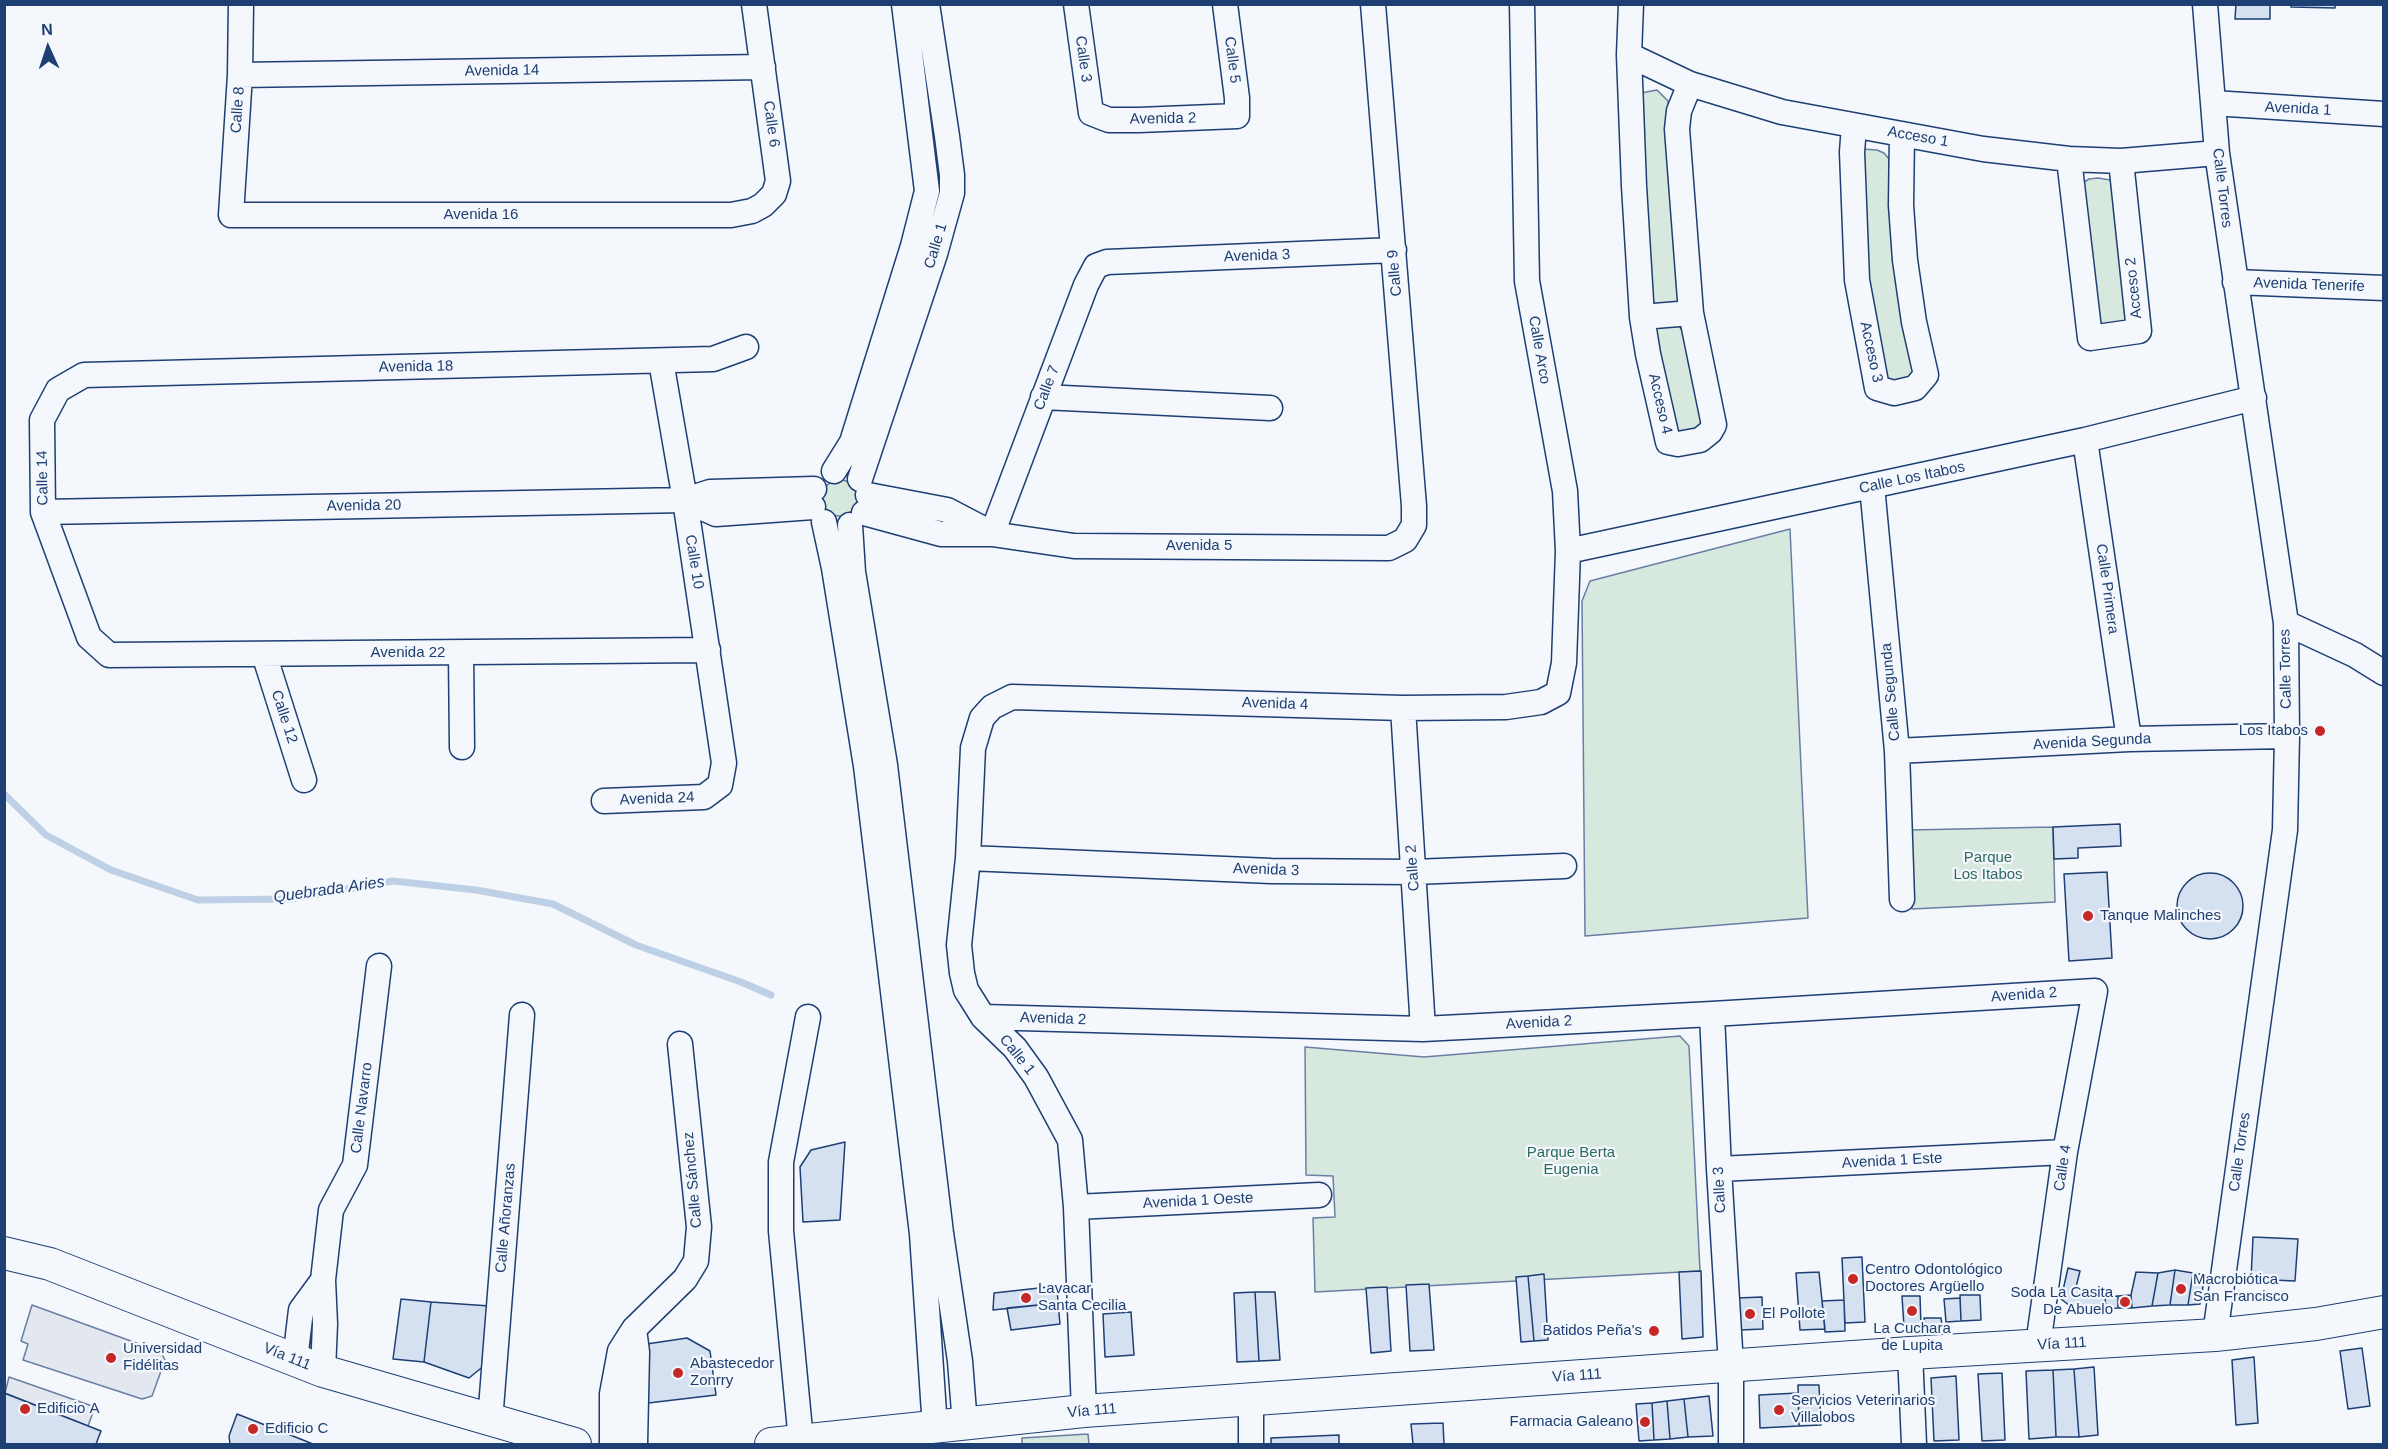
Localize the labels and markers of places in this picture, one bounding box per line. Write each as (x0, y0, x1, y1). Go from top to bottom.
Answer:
place label: Los Itabos (2239, 722, 2308, 740)
marker: Los Itabos (2313, 724, 2327, 738)
place label: Tanque Malinches (2100, 907, 2221, 925)
marker: Tanque Malinches (2081, 909, 2095, 923)
place label: Centro Odontológico Doctores Argüello (1865, 1261, 2003, 1296)
place label: Macrobiótica San Francisco (2193, 1271, 2289, 1306)
marker: Centro Odontológico Doctores Argüello (1846, 1272, 1860, 1286)
place label: Lavacar Santa Cecilia (1038, 1280, 1126, 1315)
marker: Macrobiótica San Francisco (2174, 1282, 2188, 1296)
place label: Soda La Casita De Abuelo (2010, 1284, 2113, 1319)
marker: Lavacar Santa Cecilia (1019, 1291, 1033, 1305)
marker: Soda La Casita De Abuelo (2118, 1295, 2132, 1309)
marker: La Cuchara de Lupita (1905, 1304, 1919, 1318)
place label: El Pollote (1762, 1305, 1825, 1323)
marker: El Pollote (1743, 1307, 1757, 1321)
place label: La Cuchara de Lupita (1873, 1320, 1951, 1355)
place label: Batidos Peña's (1542, 1322, 1642, 1340)
marker: Batidos Peña's (1647, 1324, 1661, 1338)
place label: Universidad Fidélitas (123, 1340, 202, 1375)
marker: Universidad Fidélitas (104, 1351, 118, 1365)
place label: Abastecedor Zonrry (690, 1355, 774, 1390)
marker: Abastecedor Zonrry (671, 1366, 685, 1380)
place label: Servicios Veterinarios Villalobos (1791, 1392, 1935, 1427)
place label: Edificio A (37, 1400, 100, 1418)
marker: Edificio A (18, 1402, 32, 1416)
marker: Servicios Veterinarios Villalobos (1772, 1403, 1786, 1417)
place label: Farmacia Galeano (1510, 1413, 1633, 1431)
marker: Farmacia Galeano (1638, 1415, 1652, 1429)
place label: Edificio C (265, 1420, 328, 1438)
marker: Edificio C (246, 1422, 260, 1436)

